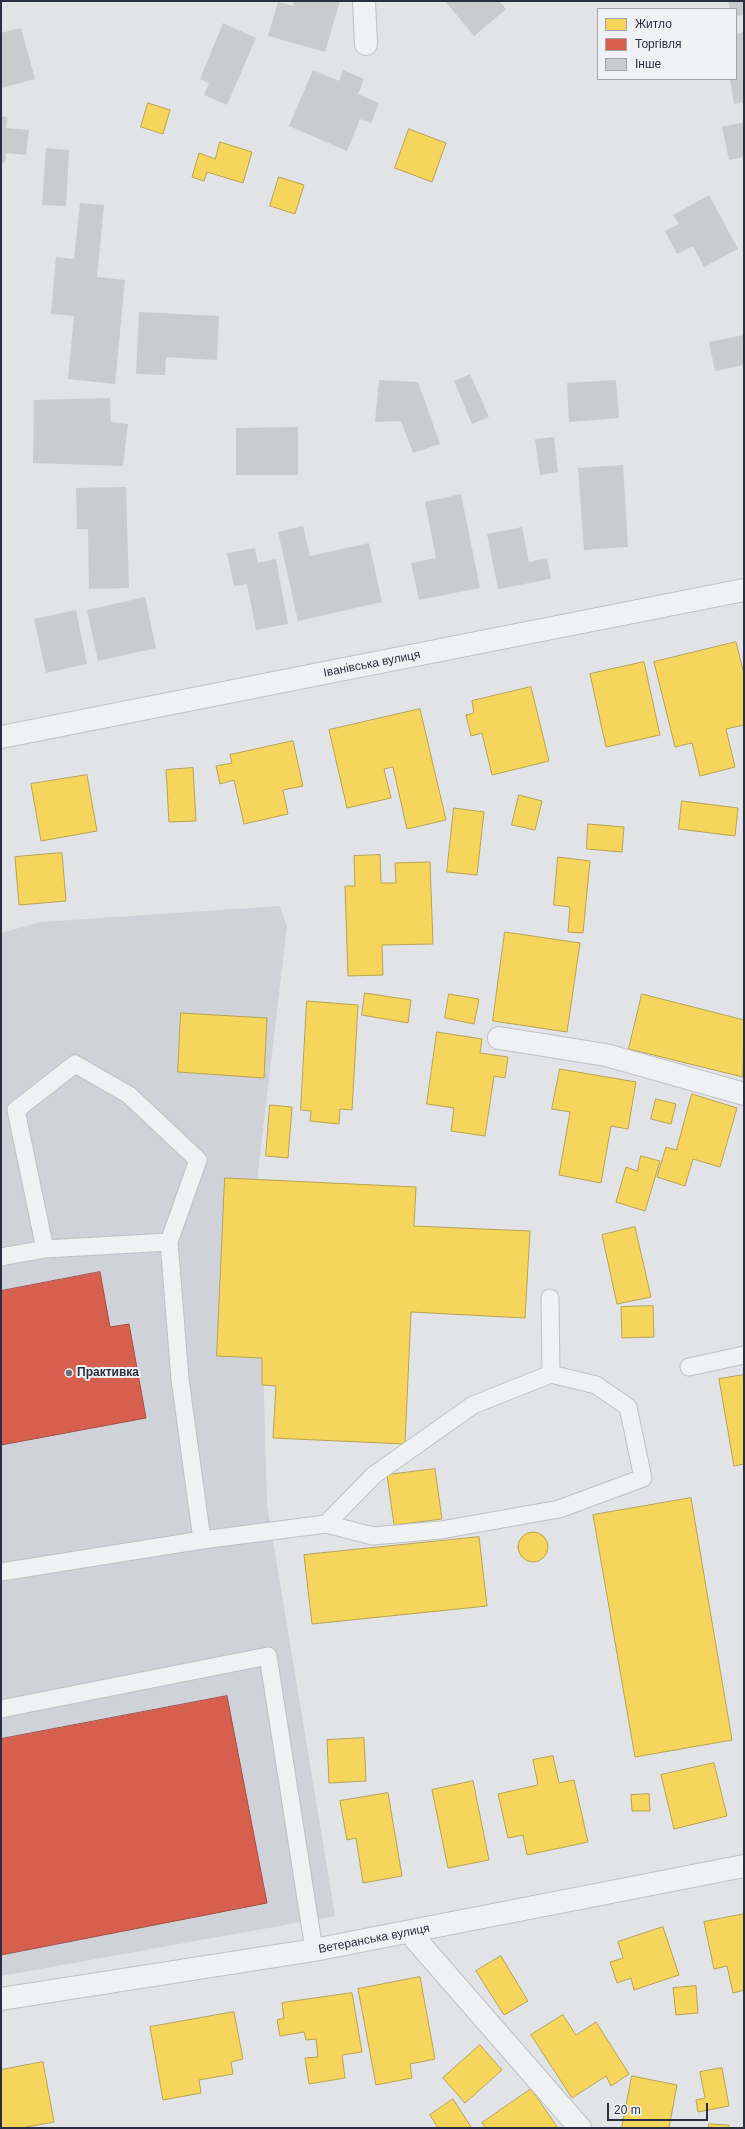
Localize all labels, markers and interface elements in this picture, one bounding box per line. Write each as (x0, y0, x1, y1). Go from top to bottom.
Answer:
legend (597, 8, 737, 80)
text: Житло (635, 17, 672, 31)
text: Торгівля (635, 37, 681, 51)
text: Інше (635, 57, 661, 71)
street label: Іванівська вулиця (322, 648, 422, 680)
place label: Практивка (77, 1366, 139, 1380)
marker: Практивка (64, 1368, 74, 1378)
street label: Ветеранська вулиця (317, 1921, 431, 1957)
scale bar (609, 2095, 710, 2121)
text: 20 m (614, 2103, 641, 2117)

